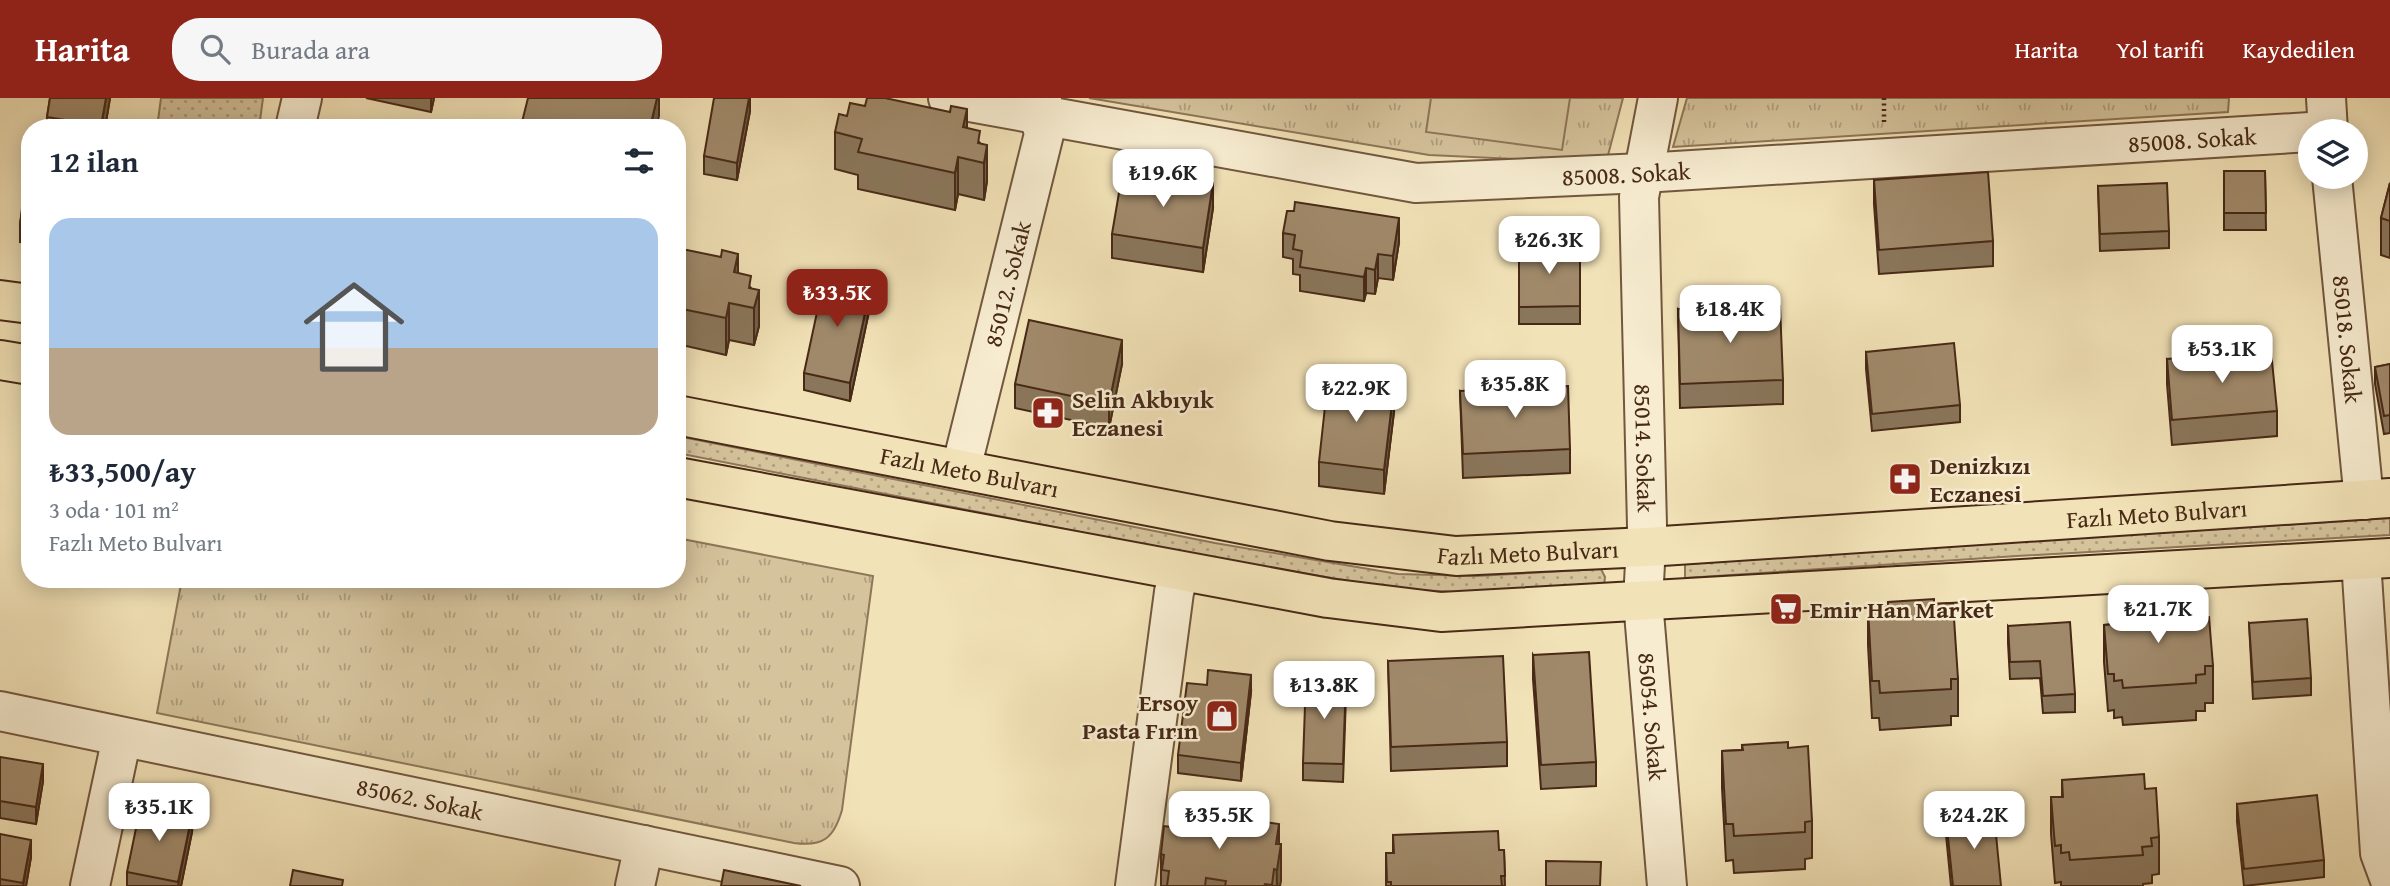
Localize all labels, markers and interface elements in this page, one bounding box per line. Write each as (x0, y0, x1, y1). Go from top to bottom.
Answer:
search box (172, 18, 662, 81)
text: Harita (35, 25, 130, 73)
icon: search (196, 30, 234, 68)
text: Burada ara (252, 30, 370, 69)
text: Harita (2015, 32, 2078, 67)
text: Yol tarifi (2116, 32, 2204, 67)
text: Kaydedilen (2242, 32, 2355, 67)
street label: 85008. Sokak (2127, 118, 2258, 161)
map controls (2298, 119, 2368, 189)
button: layers (2298, 119, 2368, 189)
text: 12 ilan (49, 139, 138, 183)
icon: filters (620, 142, 658, 180)
pin: ₺19.6K (1106, 150, 1220, 209)
street label: 85008. Sokak (1561, 153, 1692, 194)
text: ₺19.6K (1129, 155, 1197, 188)
street label: 85012. Sokak (974, 216, 1040, 350)
pin: ₺26.3K (1492, 216, 1606, 276)
text: ₺26.3K (1515, 222, 1583, 255)
icon: home (291, 264, 417, 390)
pin: ₺33.5K (780, 270, 894, 329)
street label: 85018. Sokak (2324, 273, 2372, 406)
text: ₺33.5K (803, 275, 871, 308)
pin: ₺18.4K (1673, 286, 1787, 345)
text: ₺18.4K (1696, 291, 1764, 324)
pin: ₺53.1K (2165, 326, 2279, 385)
text: ₺53.1K (2188, 331, 2256, 364)
pin: ₺35.8K (1458, 360, 1572, 420)
pin: ₺22.9K (1299, 364, 1413, 424)
text: ₺35.8K (1481, 366, 1549, 399)
text: ₺22.9K (1322, 370, 1390, 403)
place label: Selin Akbıyık Eczanesi (1072, 382, 1214, 445)
street label: 85014. Sokak (1626, 383, 1664, 514)
pharmacy icon: Selin Akbıyık Eczanesi (1029, 394, 1067, 432)
street label: Fazlı Meto Bulvarı (877, 437, 1062, 506)
place label: Denizkızı Eczanesi (1930, 448, 2030, 511)
text: ₺33,500/ay (49, 449, 196, 493)
pharmacy icon: Denizkızı Eczanesi (1886, 460, 1924, 498)
street label: Fazlı Meto Bulvarı (2065, 490, 2249, 537)
text: 3 oda · 101 m² (49, 493, 179, 526)
text: Fazlı Meto Bulvarı (49, 526, 223, 559)
street label: Fazlı Meto Bulvarı (1436, 531, 1620, 574)
pin: ₺21.7K (2101, 586, 2215, 645)
supermarket icon: Emir Han Market (1767, 590, 1805, 628)
text: ₺21.7K (2124, 591, 2192, 624)
place label: Emir Han Market (1810, 592, 1994, 627)
street label: 85054. Sokak (1630, 651, 1676, 783)
pin: ₺13.8K (1267, 662, 1381, 721)
text: ₺13.8K (1290, 667, 1358, 700)
place label: Ersoy Pasta Fırın (1082, 685, 1199, 748)
shop icon: Ersoy Pasta Fırın (1203, 697, 1241, 735)
street label: 85062. Sokak (353, 768, 487, 829)
pin: ₺35.1K (102, 784, 216, 843)
text: ₺35.1K (125, 789, 193, 822)
pin: ₺35.5K (1162, 792, 1276, 851)
pin: ₺24.2K (1917, 792, 2031, 851)
text: ₺35.5K (1185, 797, 1253, 830)
text: ₺24.2K (1940, 797, 2008, 830)

